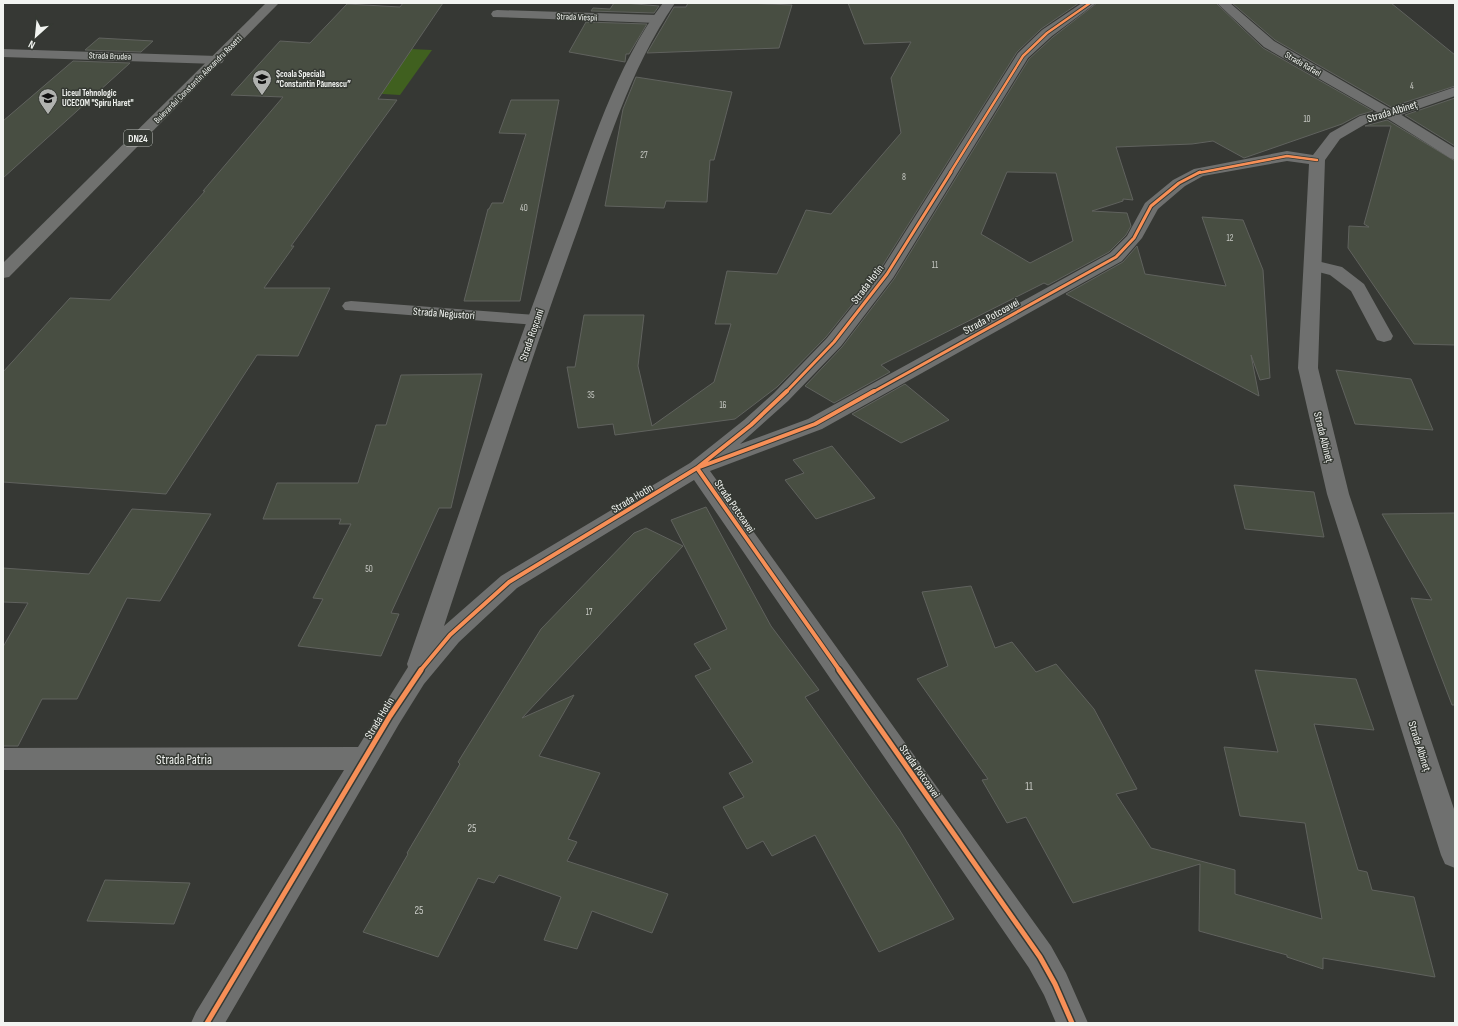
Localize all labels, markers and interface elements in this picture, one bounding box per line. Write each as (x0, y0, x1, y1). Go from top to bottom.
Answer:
street label: Strada Viespii (556, 11, 598, 24)
north arrow (16, 16, 56, 56)
street label: Bulevardul Constantin Alexandru Rosetti (152, 33, 245, 126)
text: N (26, 37, 37, 52)
street label: Strada Brudea (89, 50, 131, 63)
street label: Strada Rafael (1283, 50, 1323, 79)
school or university icon: Școala Specială “Constantin Păunescu” (251, 68, 273, 96)
place label: Școala Specială “Constantin Păunescu” (276, 69, 351, 90)
house number: 4 (1410, 81, 1414, 92)
school or university icon: Liceul Tehnologic UCECOM "Spiru Haret" (37, 87, 59, 115)
place label: Liceul Tehnologic UCECOM "Spiru Haret" (62, 88, 134, 109)
street label: Strada Albineț (1365, 98, 1419, 125)
house number: 10 (1303, 114, 1311, 125)
road number: DN24 (124, 130, 152, 146)
house number: 27 (640, 150, 648, 161)
house number: 8 (902, 172, 906, 183)
house number: 40 (520, 203, 528, 214)
house number: 12 (1227, 233, 1234, 244)
house number: 11 (932, 260, 939, 271)
street label: Strada Hotin (848, 262, 887, 307)
street label: Strada Potcoavei (961, 296, 1022, 337)
street label: Strada Negustori (413, 305, 475, 322)
street label: Strada Roșcani (516, 307, 547, 363)
house number: 35 (587, 390, 595, 401)
house number: 16 (719, 400, 727, 411)
street label: Strada Albineț (1311, 410, 1336, 464)
street label: Strada Potcoavei (711, 477, 758, 535)
street label: Strada Hotin (609, 481, 656, 516)
house number: 50 (365, 564, 373, 575)
house number: 17 (586, 607, 593, 618)
street label: Strada Hotin (362, 695, 397, 741)
street label: Strada Albineț (1405, 720, 1434, 773)
street label: Strada Potcoavei (896, 742, 943, 800)
street label: Strada Patria (156, 752, 212, 768)
house number: 11 (1025, 780, 1033, 793)
house number: 25 (468, 822, 476, 835)
house number: 25 (415, 904, 423, 917)

